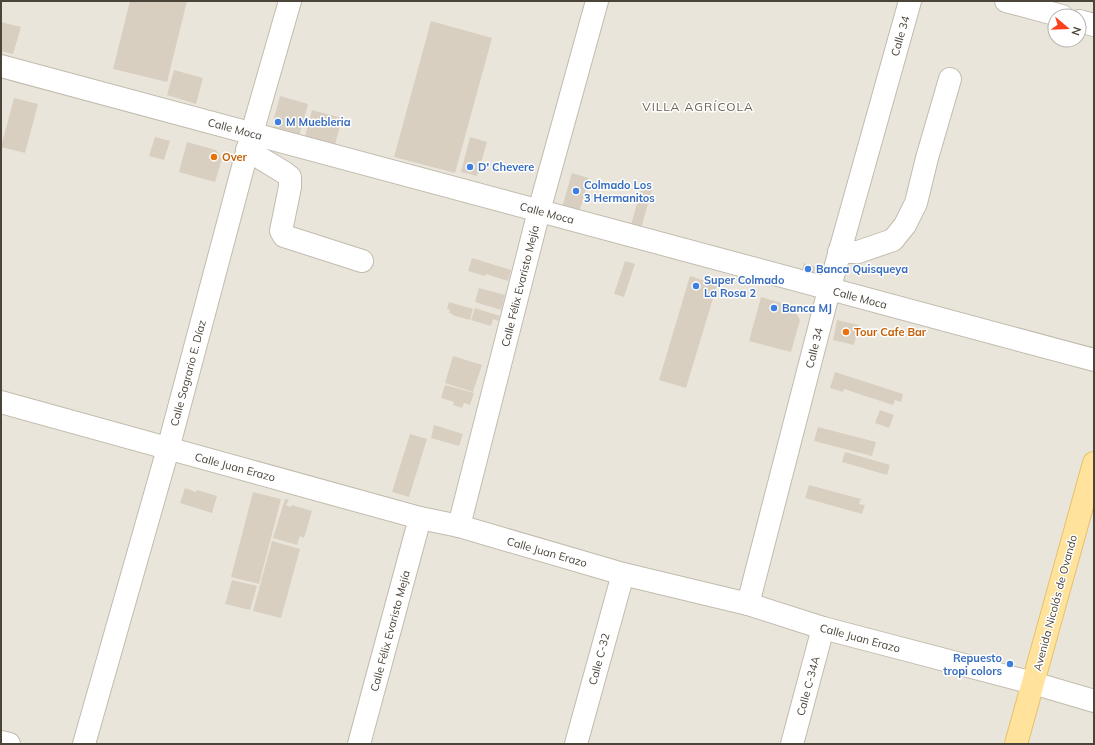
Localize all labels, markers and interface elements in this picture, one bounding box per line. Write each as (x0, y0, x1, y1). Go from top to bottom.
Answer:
north arrow (1047, 8, 1087, 48)
street label: Calle 34 (888, 14, 913, 58)
text: N (1068, 25, 1084, 37)
district label: VILLA AGRÍCOLA (642, 99, 754, 114)
street label: Calle Moca (206, 115, 264, 143)
place label: M Muebleria (286, 115, 351, 129)
marker: M Muebleria (273, 117, 283, 127)
place label: Over (222, 150, 248, 164)
marker: Over (209, 152, 219, 162)
place label: D' Chevere (478, 160, 534, 174)
marker: D' Chevere (465, 162, 475, 172)
place label: Colmado Los 3 Hermanitos (584, 178, 655, 205)
marker: Colmado Los 3 Hermanitos (571, 186, 581, 196)
street label: Calle Moca (518, 199, 576, 227)
street label: Calle Félix Evaristo Mejía (498, 224, 542, 348)
place label: Banca Quisqueya (816, 262, 908, 276)
marker: Banca Quisqueya (803, 264, 813, 274)
place label: Super Colmado La Rosa 2 (704, 273, 785, 300)
marker: Super Colmado La Rosa 2 (691, 281, 701, 291)
street label: Calle Moca (831, 284, 889, 312)
place label: Banca MJ (782, 301, 832, 315)
marker: Banca MJ (769, 303, 779, 313)
street label: Calle Sagrario E. Díaz (167, 318, 209, 428)
place label: Tour Cafe Bar (854, 325, 927, 339)
street label: Calle 34 (802, 326, 826, 370)
marker: Tour Cafe Bar (841, 327, 851, 337)
street label: Calle Juan Erazo (193, 450, 277, 484)
street label: Avenida Nicolás de Ovando (1030, 533, 1080, 673)
street label: Calle Juan Erazo (505, 534, 589, 570)
street label: Calle Félix Evaristo Mejía (367, 569, 413, 693)
street label: Calle Juan Erazo (818, 621, 902, 655)
street label: Calle C-32 (585, 631, 613, 686)
place label: Repuesto tropi colors (943, 651, 1002, 678)
street label: Calle C-34A (793, 655, 823, 717)
marker: Repuesto tropi colors (1005, 659, 1015, 669)

